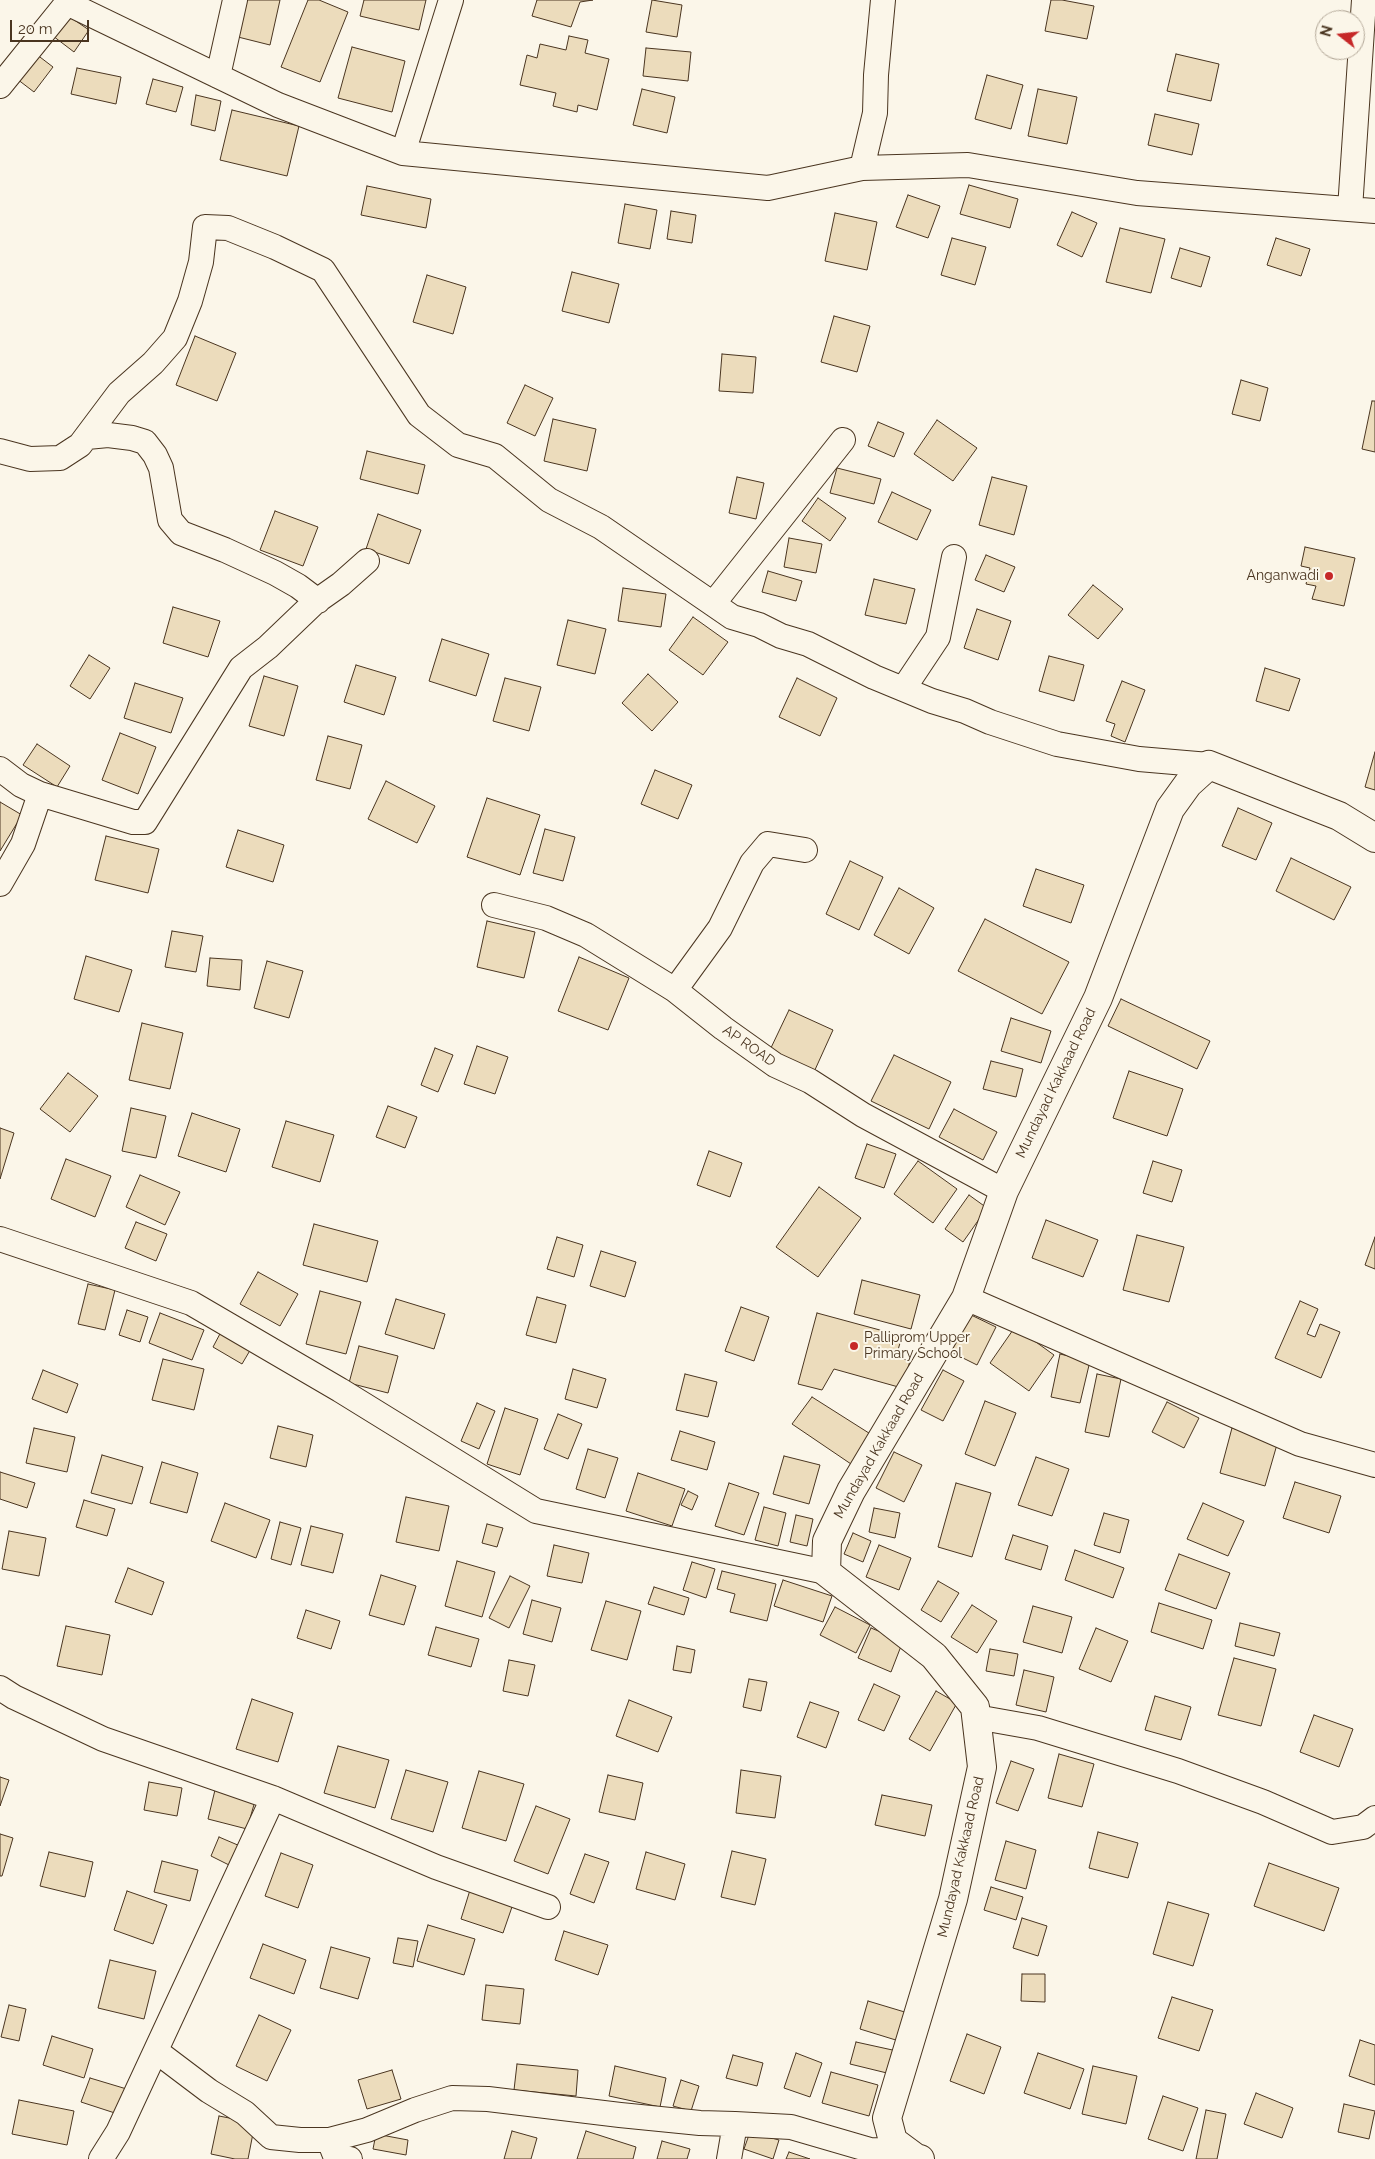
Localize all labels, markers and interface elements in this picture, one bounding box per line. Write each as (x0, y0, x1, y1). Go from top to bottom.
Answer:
scale bar (12, 10, 91, 42)
north arrow (1315, 10, 1365, 60)
text: 20 m (18, 20, 53, 38)
text: N (1317, 24, 1336, 38)
place label: Anganwadi (1246, 568, 1319, 584)
marker: Anganwadi (1323, 570, 1335, 582)
street label: Mundayad Kakkaad Road (1012, 1005, 1100, 1161)
street label: AP ROAD (719, 1022, 779, 1070)
place label: Palliprom Upper Primary School (864, 1330, 970, 1362)
marker: Palliprom Upper Primary School (848, 1340, 860, 1352)
street label: Mundayad Kakkaad Road (831, 1370, 927, 1522)
street label: Mundayad Kakkaad Road (934, 1775, 988, 1939)

